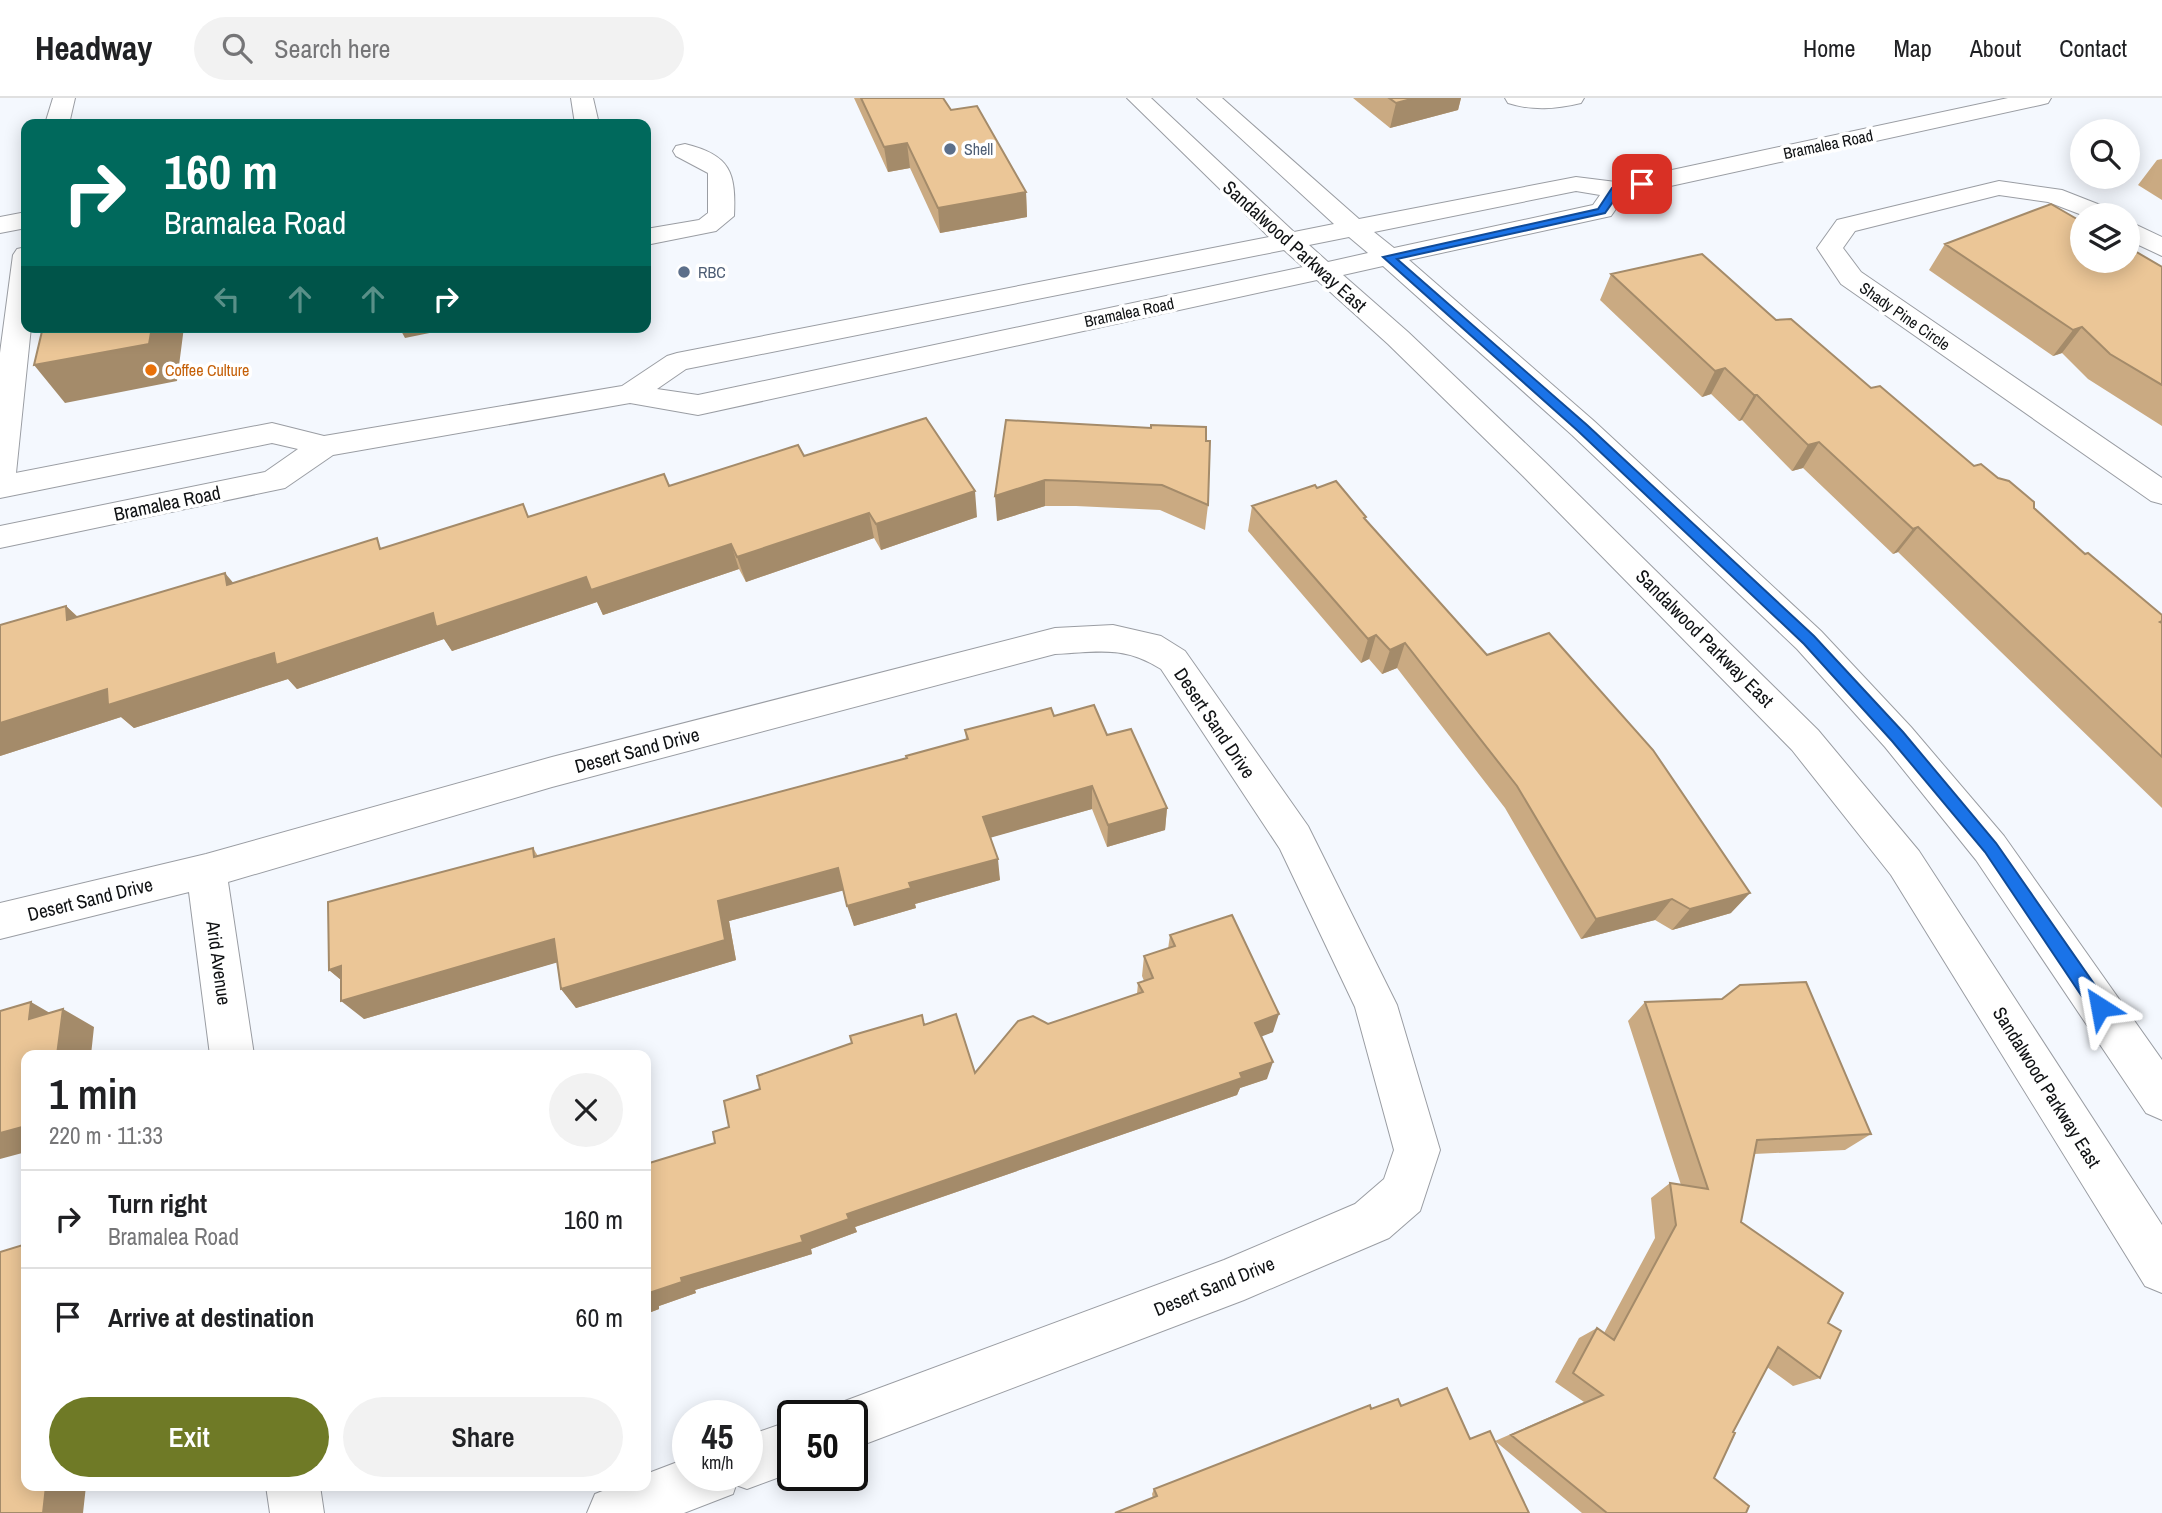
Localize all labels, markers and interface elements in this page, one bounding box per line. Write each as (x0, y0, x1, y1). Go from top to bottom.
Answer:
search box (194, 17, 684, 80)
text: Headway (35, 26, 152, 70)
icon: search (218, 29, 256, 67)
text: Search here (274, 31, 390, 66)
text: Home (1803, 32, 1855, 64)
text: Map (1893, 32, 1932, 64)
text: About (1970, 32, 2021, 64)
text: Contact (2059, 32, 2127, 64)
map controls (2070, 119, 2140, 273)
button: search (2070, 119, 2140, 189)
street label: Bramalea Road (1781, 124, 1875, 164)
text: 160 m (164, 138, 278, 204)
place label: Shell (964, 138, 993, 160)
marker: Shell (942, 141, 958, 157)
icon: right (49, 147, 140, 238)
pin (1612, 154, 1672, 214)
icon: arrive (1623, 165, 1661, 203)
street label: Sandalwood Parkway East (1217, 174, 1373, 318)
text: Bramalea Road (164, 201, 346, 244)
button: layers (2070, 203, 2140, 273)
place label: RBC (698, 261, 726, 283)
marker: RBC (676, 264, 692, 280)
street label: Shady Pine Circle (1855, 277, 1955, 355)
icon: left (208, 280, 246, 318)
icon: ahead (281, 280, 319, 318)
icon: ahead (354, 280, 392, 318)
icon: right (427, 280, 465, 318)
street label: Bramalea Road (1082, 292, 1176, 332)
place label: Coffee Culture (165, 359, 249, 381)
marker: Coffee Culture (143, 362, 159, 378)
street label: Bramalea Road (111, 479, 223, 527)
street label: Sandalwood Parkway East (1630, 563, 1780, 713)
street label: Desert Sand Drive (1168, 663, 1262, 783)
street label: Desert Sand Drive (572, 721, 702, 779)
street label: Desert Sand Drive (25, 871, 155, 927)
street label: Arid Avenue (200, 918, 238, 1007)
position arrow (2063, 970, 2137, 1044)
street label: Sandalwood Parkway East (1987, 1002, 2107, 1173)
text: 1 min (49, 1066, 138, 1122)
button: close (549, 1073, 623, 1147)
text: 220 m · 11:33 (49, 1120, 163, 1151)
text: Turn right (108, 1186, 207, 1221)
icon: right (49, 1200, 87, 1238)
text: 160 m (564, 1202, 623, 1237)
text: Bramalea Road (108, 1221, 239, 1252)
street label: Desert Sand Drive (1150, 1250, 1278, 1322)
icon: arrive (49, 1298, 87, 1336)
text: Arrive at destination (108, 1300, 314, 1335)
text: 60 m (576, 1300, 623, 1335)
button: Exit (49, 1397, 329, 1477)
button: Share (343, 1397, 623, 1477)
speed limit sign: 50 (777, 1400, 868, 1491)
text: 45 (702, 1413, 733, 1460)
text: km/h (702, 1450, 734, 1475)

